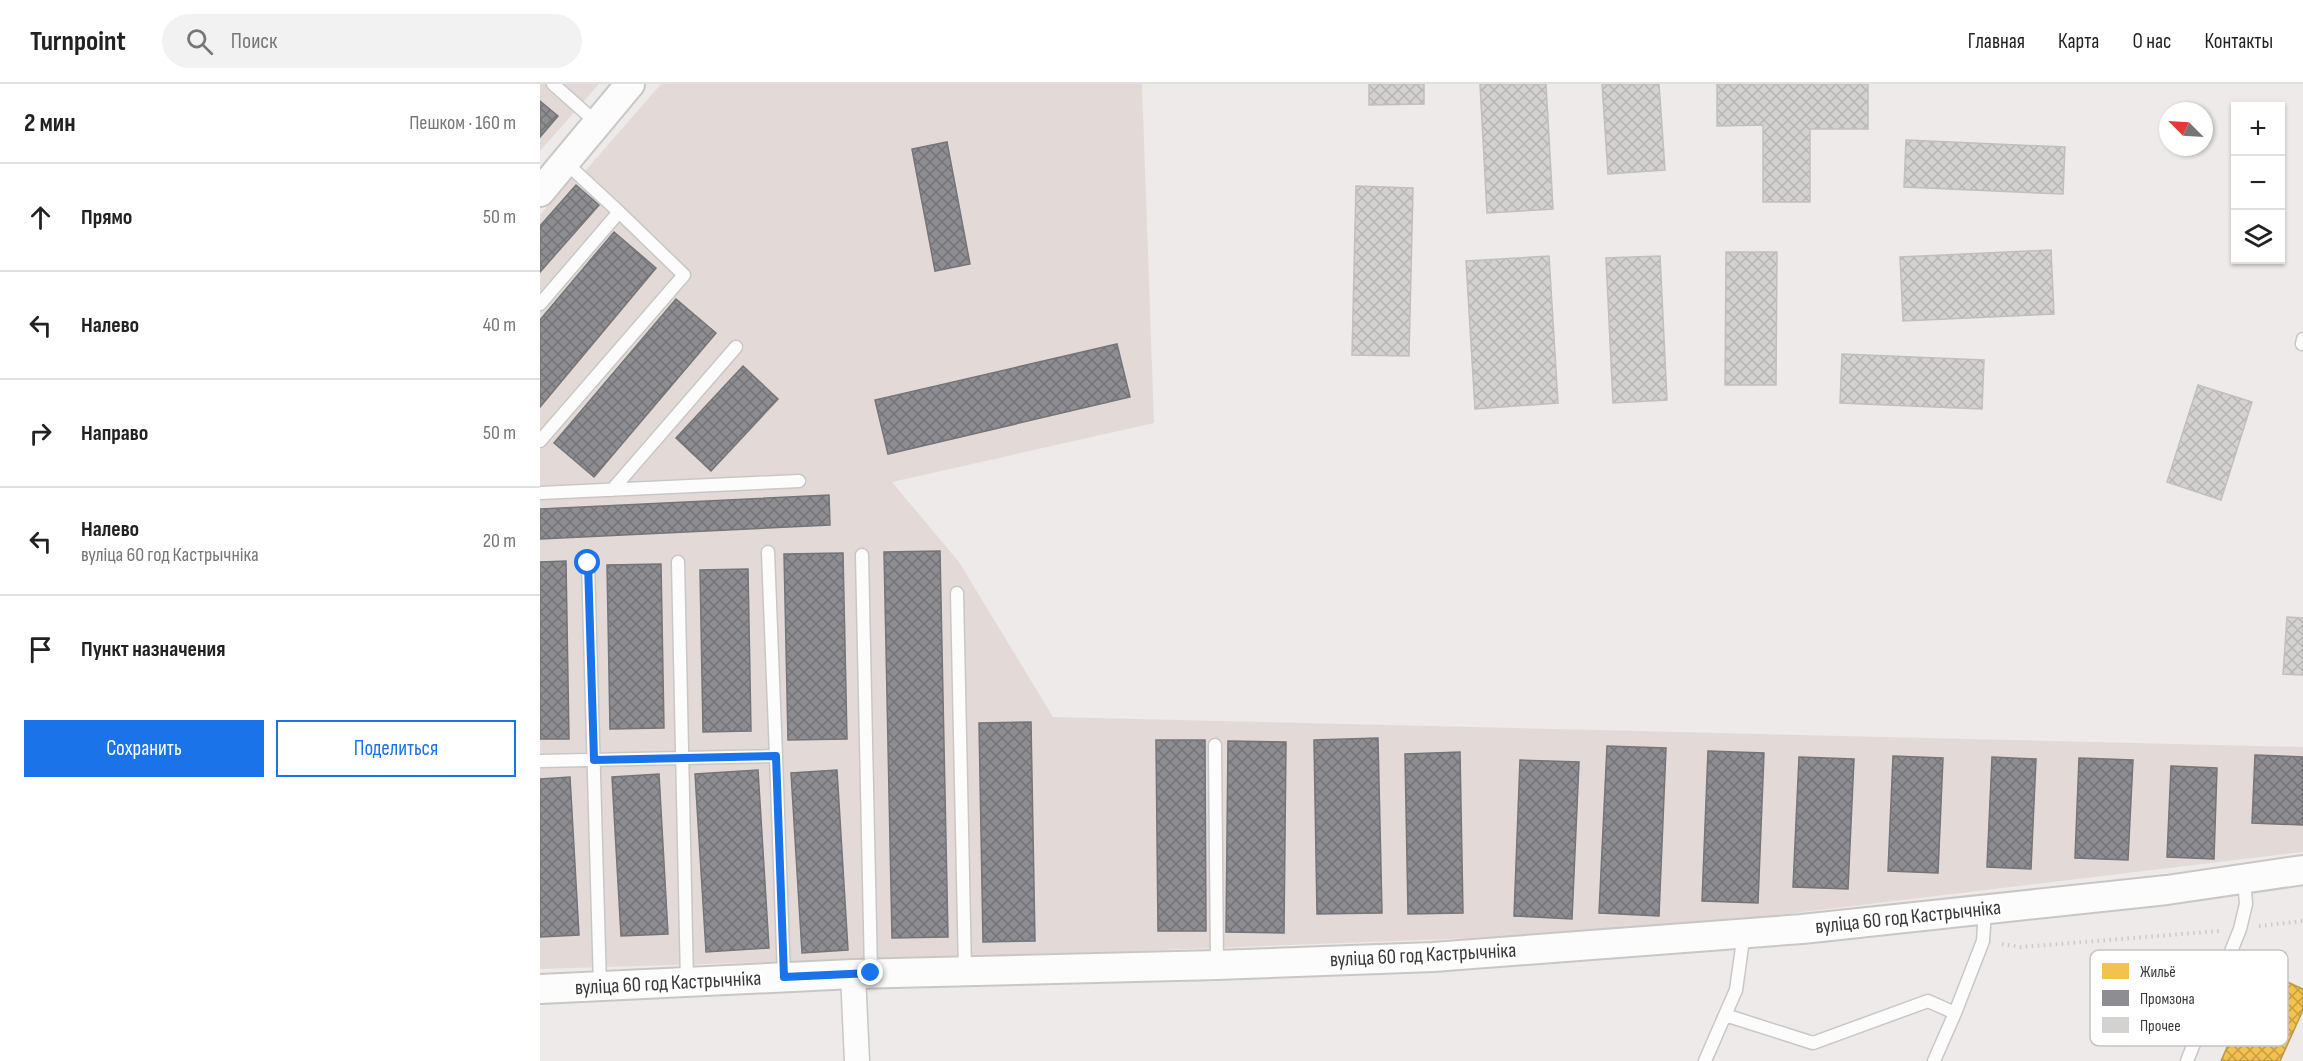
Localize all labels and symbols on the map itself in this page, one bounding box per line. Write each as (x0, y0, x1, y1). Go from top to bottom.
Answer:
north arrow (2159, 102, 2213, 156)
route start (574, 549, 600, 575)
street label: вуліца 60 год Кастрычніка (1814, 895, 2002, 939)
street label: вуліца 60 год Кастрычніка (1329, 938, 1517, 972)
legend (2090, 950, 2288, 1046)
route end (857, 959, 883, 985)
text: Жильё (2140, 963, 2176, 982)
street label: вуліца 60 год Кастрычніка (574, 966, 762, 1000)
text: Промзона (2140, 990, 2195, 1009)
text: Прочее (2140, 1017, 2181, 1036)

